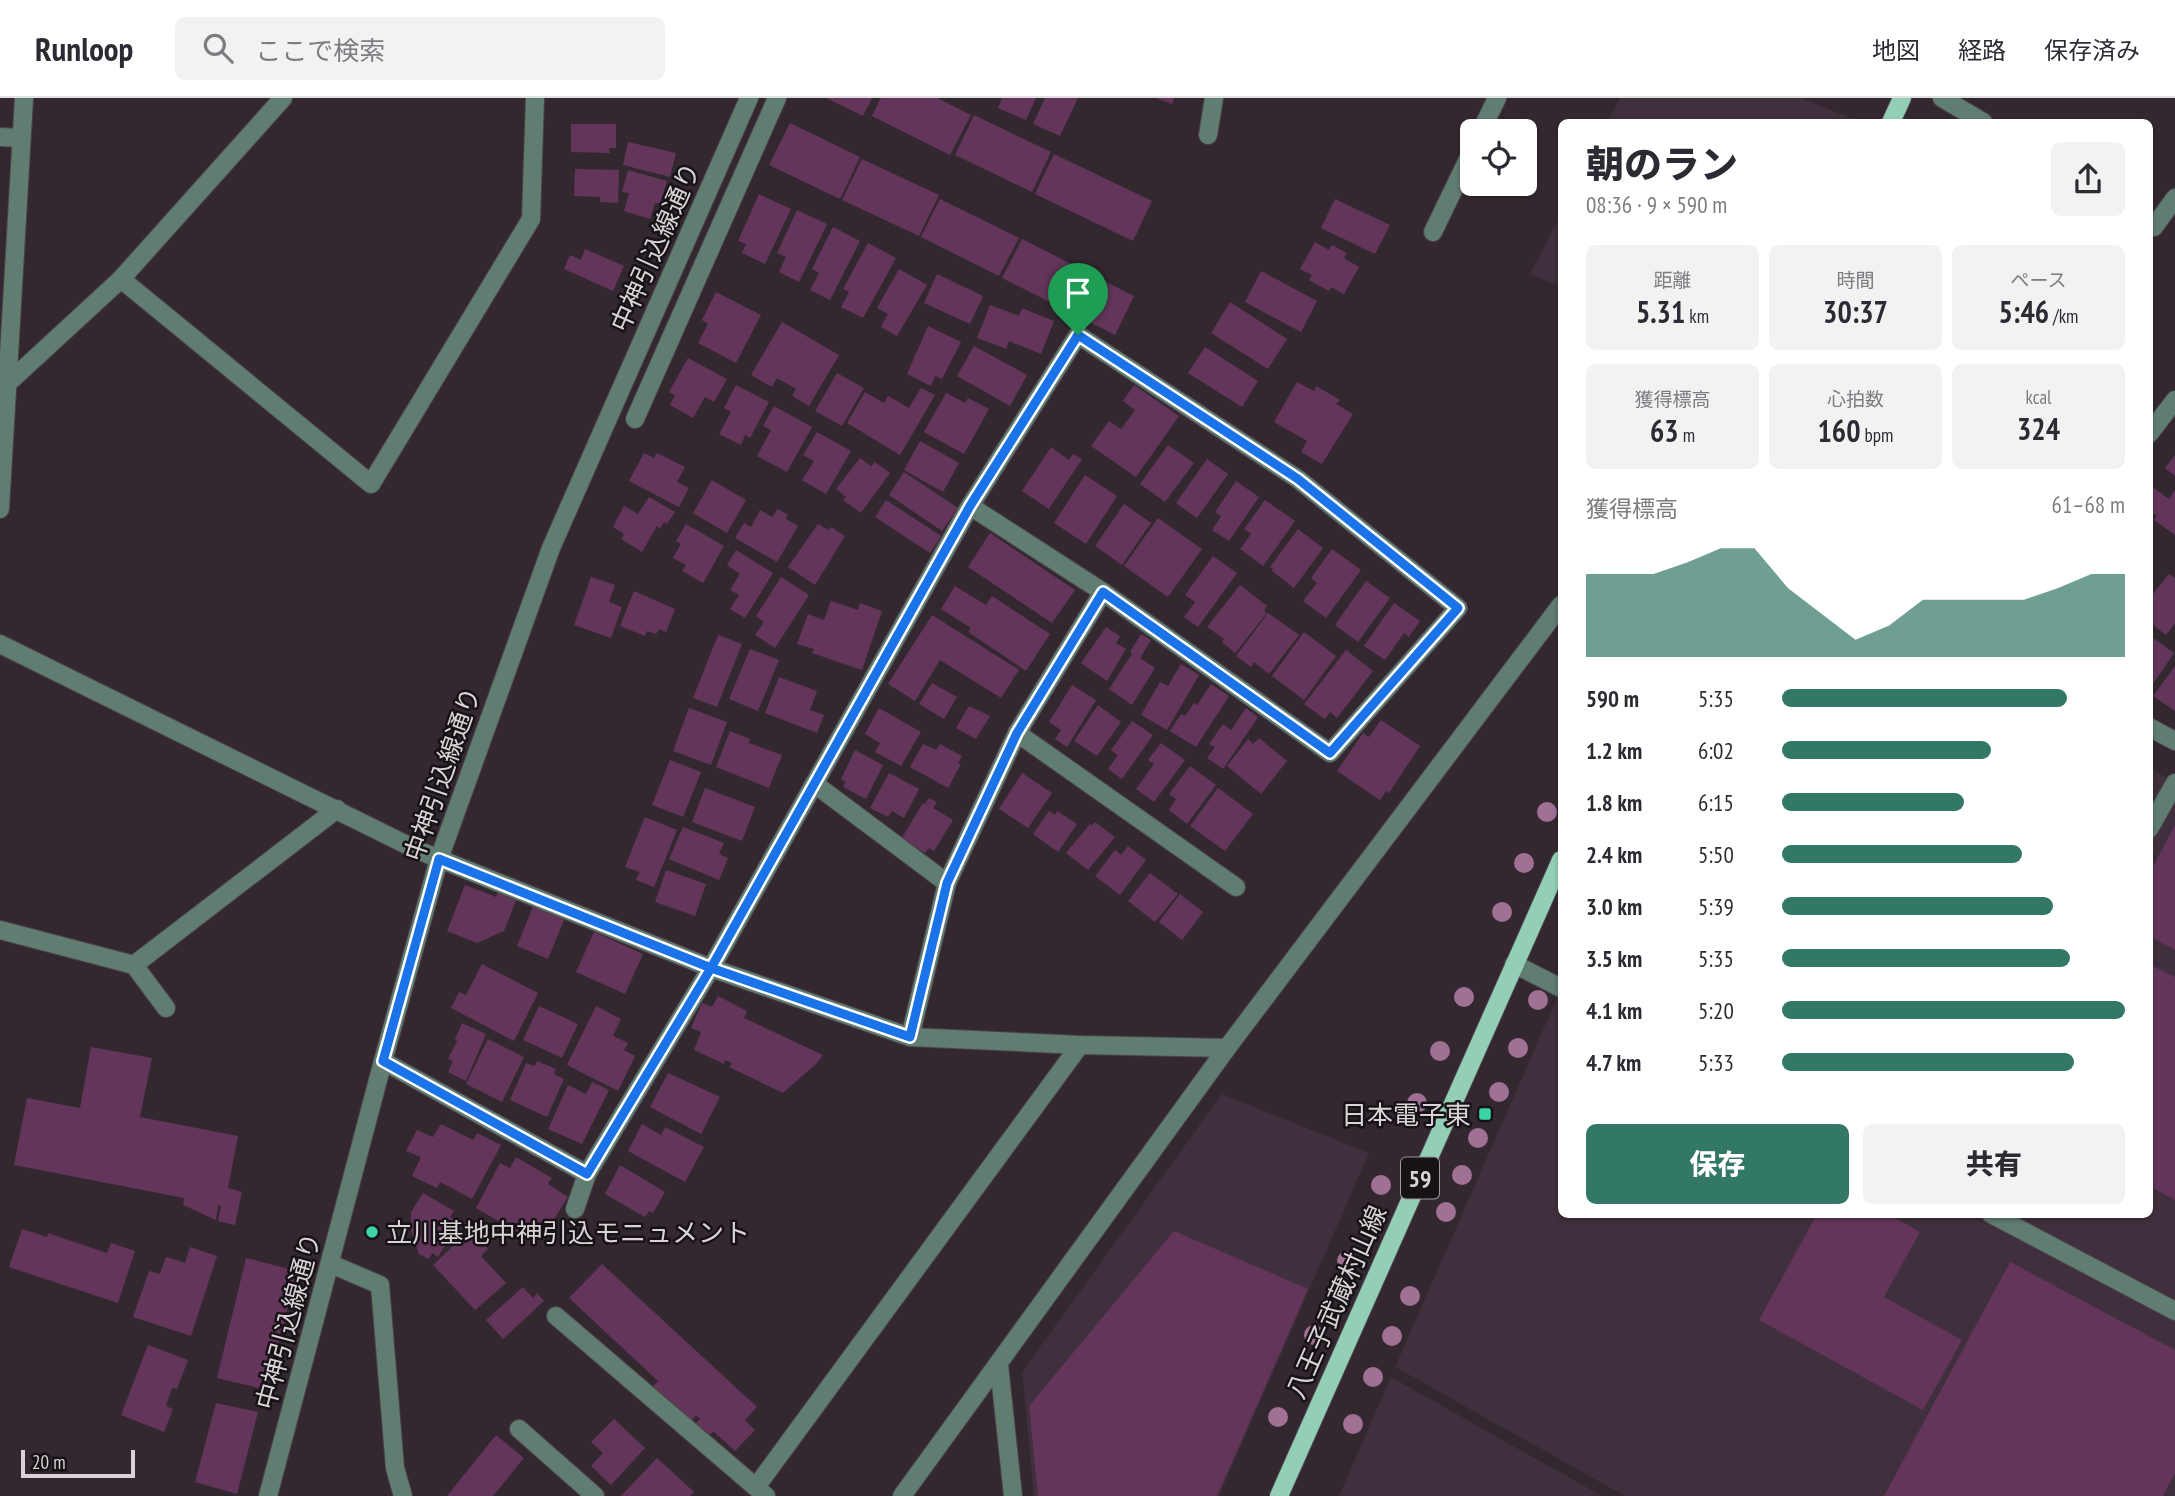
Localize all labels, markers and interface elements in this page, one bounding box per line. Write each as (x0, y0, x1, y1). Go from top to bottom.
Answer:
search box (175, 17, 665, 80)
text: Runloop (35, 27, 133, 70)
icon: search (199, 29, 237, 67)
text: ここで検索 (255, 34, 385, 67)
text: 地図 (1872, 35, 1920, 66)
text: 経路 (1958, 35, 2006, 66)
text: 保存済み (2044, 35, 2140, 66)
map controls (1460, 119, 1537, 196)
button: locate (1460, 119, 1537, 196)
text: 朝のラン (1586, 139, 1738, 188)
button: share (2051, 142, 2125, 216)
street label: 中神引込線通り (603, 157, 707, 337)
text: 08:36 · 9 × 590 m (1586, 190, 1727, 219)
pin (1048, 263, 1108, 335)
text: 距離 (1653, 268, 1692, 292)
text: 時間 (1836, 268, 1875, 292)
text: ペース (2010, 268, 2067, 292)
icon: arrive (1059, 274, 1097, 312)
text: 5.31 (1636, 292, 1685, 331)
text: 30:37 (1823, 292, 1888, 331)
text: 5:46 (1999, 292, 2049, 331)
text: km (1685, 304, 1709, 328)
text: /km (2049, 304, 2078, 328)
text: kcal (2026, 385, 2051, 409)
text: 獲得標高 (1634, 387, 1711, 411)
text: 心拍数 (1827, 387, 1884, 411)
text: 324 (2017, 409, 2060, 448)
text: 63 (1650, 411, 1679, 450)
text: 160 (1818, 411, 1861, 450)
text: m (1679, 423, 1695, 447)
text: bpm (1861, 423, 1893, 447)
text: 61–68 m (2052, 490, 2125, 519)
text: 獲得標高 (1586, 494, 1678, 523)
street label: 中神引込線通り (397, 683, 487, 865)
text: 590 m (1586, 684, 1639, 713)
text: 5:35 (1698, 684, 1734, 713)
text: 1.2 km (1586, 736, 1642, 765)
text: 6:02 (1698, 736, 1734, 765)
text: 1.8 km (1586, 788, 1642, 817)
text: 6:15 (1698, 788, 1734, 817)
text: 2.4 km (1586, 840, 1642, 869)
text: 5:50 (1698, 840, 1734, 869)
text: 3.0 km (1586, 892, 1642, 921)
text: 5:39 (1698, 892, 1734, 921)
text: 3.5 km (1586, 944, 1642, 973)
text: 5:35 (1698, 944, 1734, 973)
text: 4.1 km (1586, 996, 1642, 1025)
text: 5:20 (1698, 996, 1734, 1025)
text: 4.7 km (1586, 1048, 1641, 1077)
text: 5:33 (1698, 1048, 1734, 1077)
place label: 日本電子東 (1341, 1098, 1471, 1131)
marker: 日本電子東 (1477, 1106, 1493, 1122)
button: 保存 (1586, 1124, 1849, 1204)
button: 共有 (1863, 1124, 2125, 1204)
road number: 59 (1401, 1158, 1439, 1198)
street label: 八王子武蔵村山線 (1279, 1200, 1393, 1404)
place label: 立川基地中神引込モニュメント (386, 1216, 750, 1249)
marker: 立川基地中神引込モニュメント (364, 1224, 380, 1240)
street label: 中神引込線通り (249, 1229, 327, 1413)
scale bar (21, 1447, 135, 1479)
text: 20 m (32, 1450, 66, 1474)

